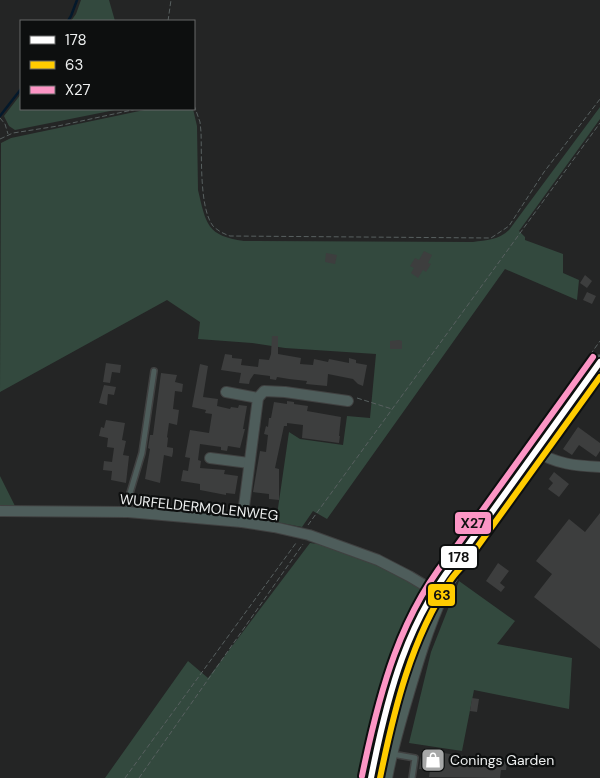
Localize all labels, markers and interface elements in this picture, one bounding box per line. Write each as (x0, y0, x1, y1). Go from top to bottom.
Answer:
legend (20, 20, 195, 110)
text: 178 (65, 30, 87, 50)
text: 63 (65, 55, 83, 75)
text: X27 (65, 80, 90, 100)
street label: WURFELDERMOLENWEG (119, 490, 279, 524)
line badge: X27 (454, 511, 492, 535)
text: X27 (461, 514, 486, 532)
line badge: 178 (440, 545, 478, 569)
text: 178 (448, 548, 470, 566)
line badge: 63 (427, 583, 456, 607)
text: 63 (433, 586, 451, 604)
shop icon: Conings Garden (420, 747, 446, 773)
place label: Conings Garden (450, 751, 554, 769)

